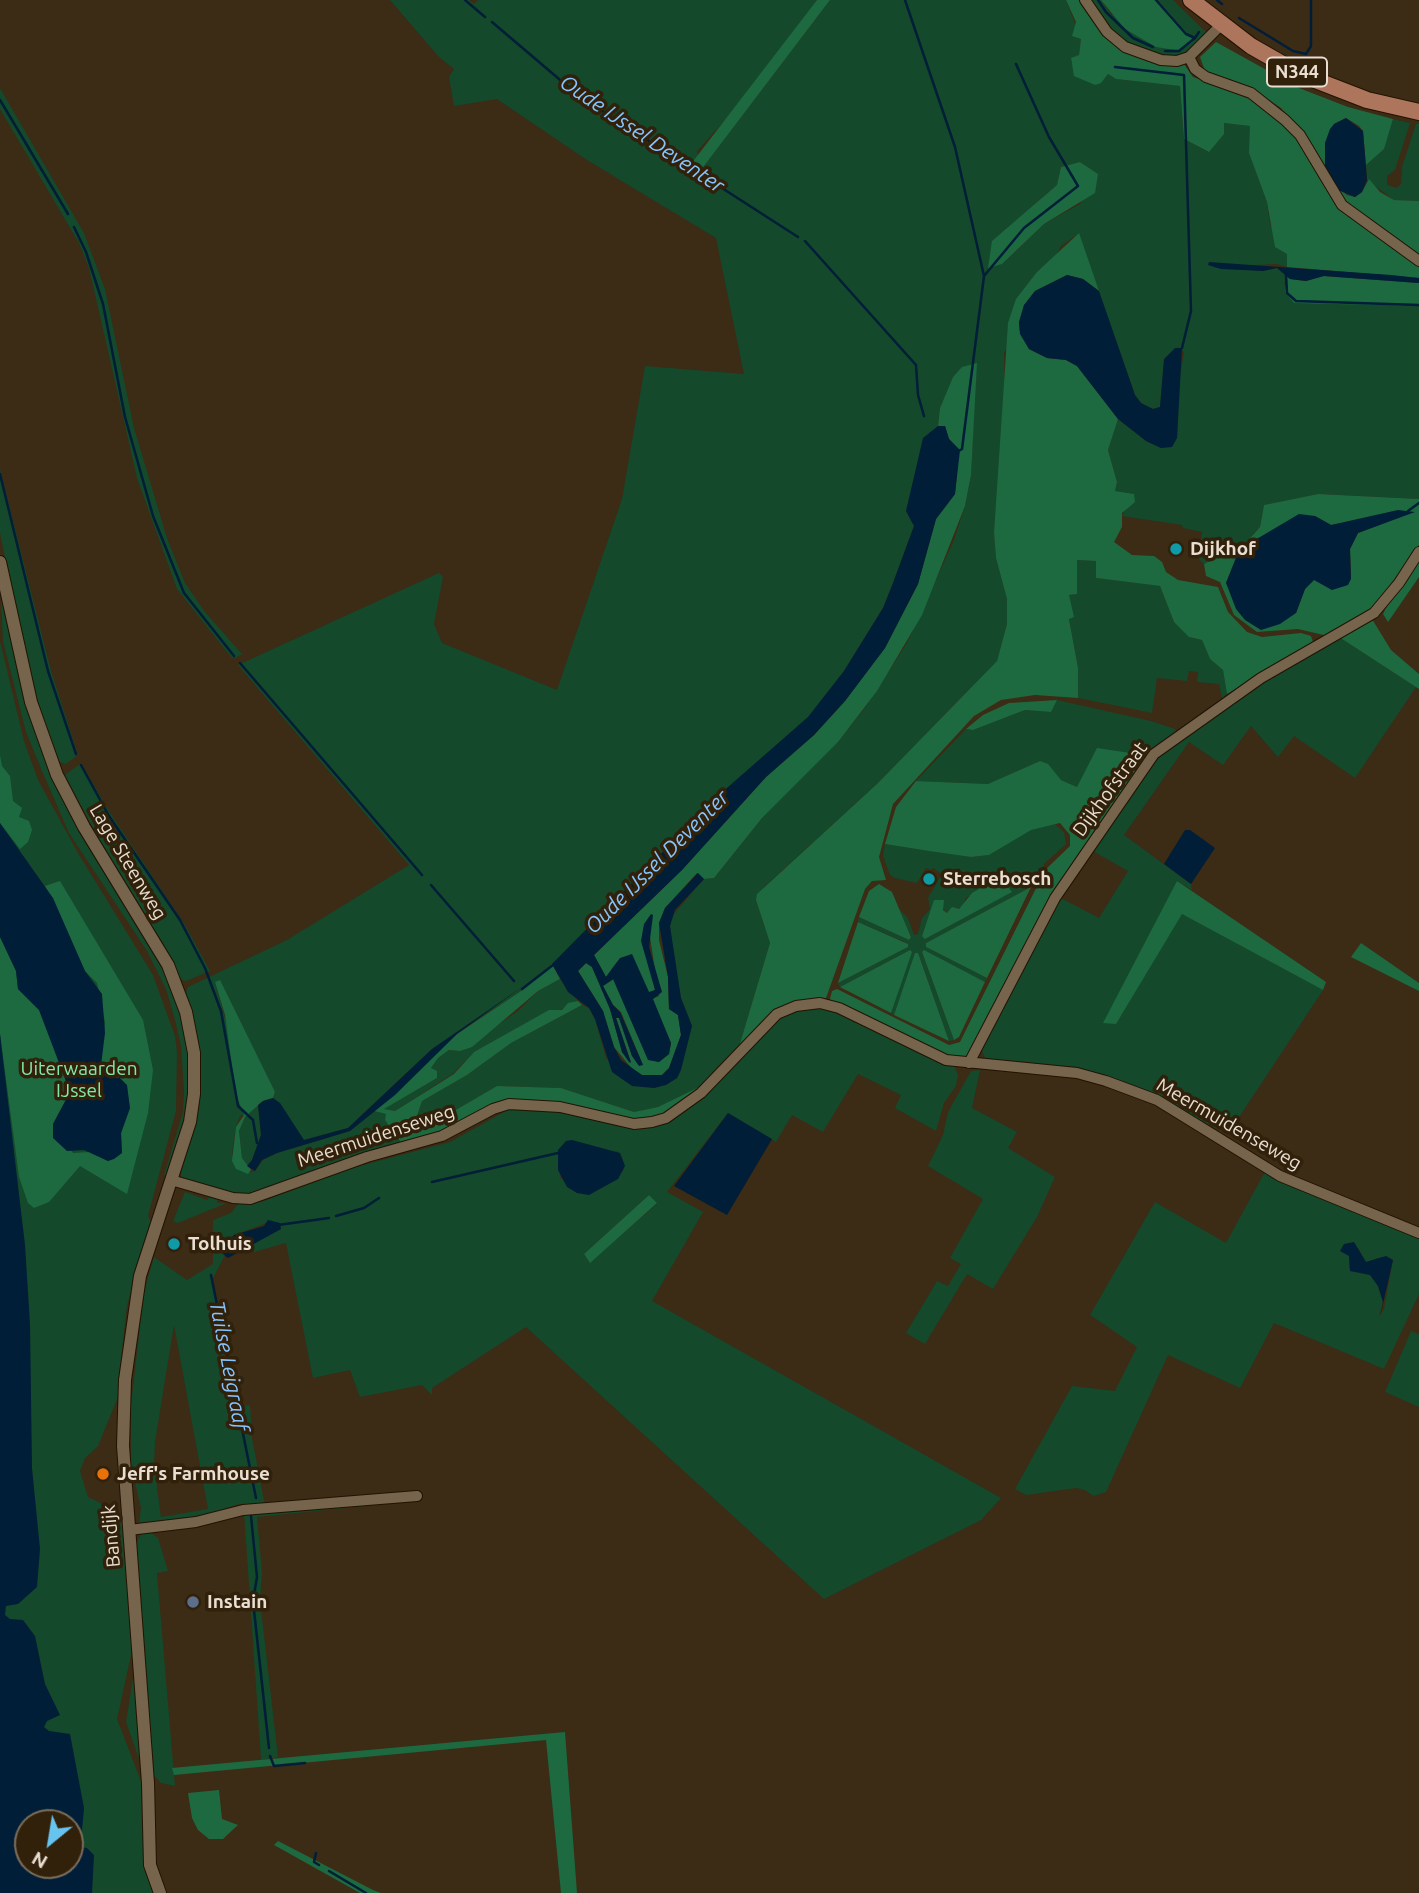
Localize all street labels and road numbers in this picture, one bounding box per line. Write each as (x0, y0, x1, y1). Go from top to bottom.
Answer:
road number: N344 (1267, 58, 1327, 86)
street label: Dijkhofstraat (1068, 737, 1152, 841)
street label: Lage Steenweg (85, 800, 171, 924)
street label: Meermuidenseweg (1152, 1073, 1306, 1175)
street label: Meermuidenseweg (295, 1100, 457, 1172)
street label: Bandijk (97, 1504, 125, 1568)

